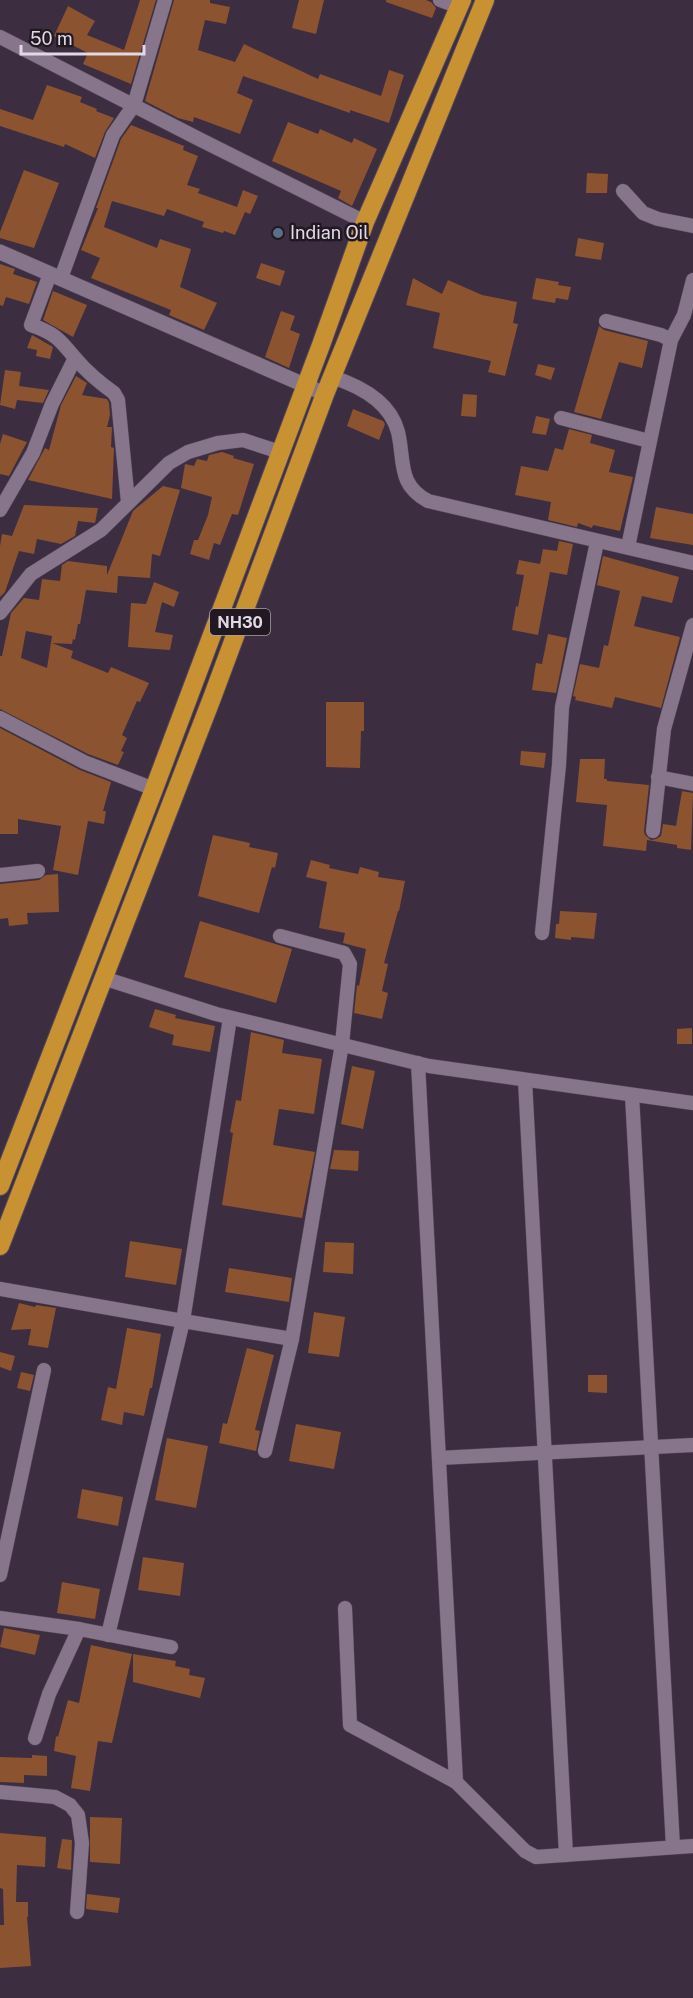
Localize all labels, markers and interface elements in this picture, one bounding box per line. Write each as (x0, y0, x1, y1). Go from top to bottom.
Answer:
scale bar (21, 18, 144, 56)
text: 50 m (30, 28, 73, 49)
place label: Indian Oil (290, 222, 369, 243)
marker: Indian Oil (271, 226, 285, 240)
road number: NH30 (210, 609, 270, 635)

